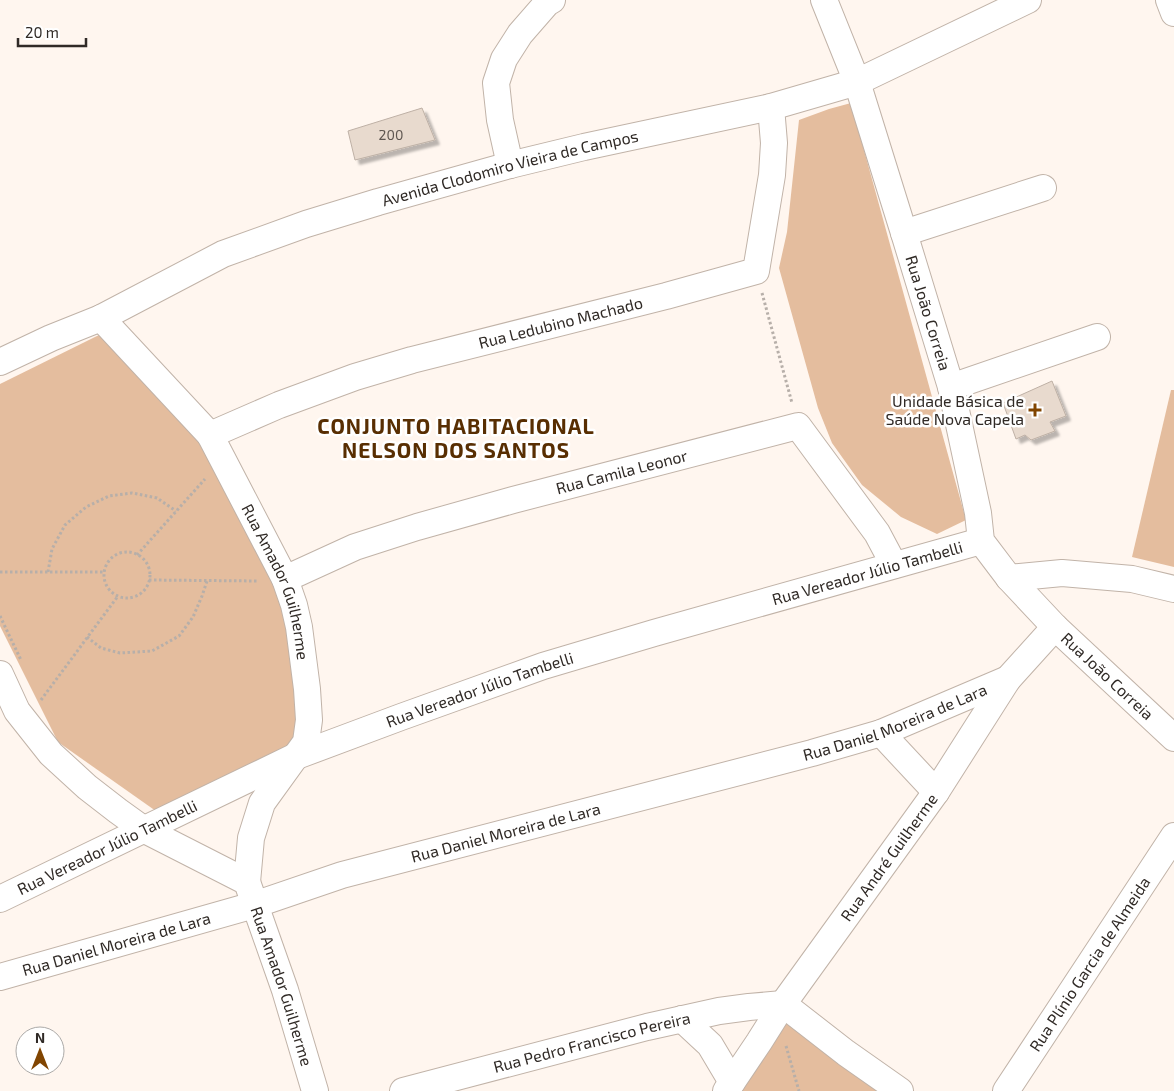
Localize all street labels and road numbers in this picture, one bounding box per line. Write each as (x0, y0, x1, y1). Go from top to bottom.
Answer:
street label: Avenida Clodomiro Vieira de Campos (380, 126, 640, 209)
street label: Rua João Correia (902, 253, 955, 373)
street label: Rua Ledubino Machado (476, 292, 645, 352)
street label: Rua Camila Leonor (554, 445, 690, 498)
street label: Rua Amador Guilherme (238, 500, 313, 661)
street label: Rua Vereador Júlio Tambelli (770, 537, 965, 608)
street label: Rua João Correia (1058, 628, 1158, 723)
street label: Rua Vereador Júlio Tambelli (383, 648, 575, 731)
street label: Rua Daniel Moreira de Lara (801, 679, 989, 764)
street label: Rua André Guilherme (836, 789, 941, 924)
street label: Rua Vereador Júlio Tambelli (14, 795, 200, 898)
street label: Rua Daniel Moreira de Lara (409, 798, 602, 866)
street label: Rua Plínio Garcia de Almeida (1025, 873, 1154, 1055)
street label: Rua Amador Guilherme (247, 904, 317, 1068)
street label: Rua Daniel Moreira de Lara (20, 908, 213, 979)
street label: Rua Pedro Francisco Pereira (491, 1008, 692, 1076)

